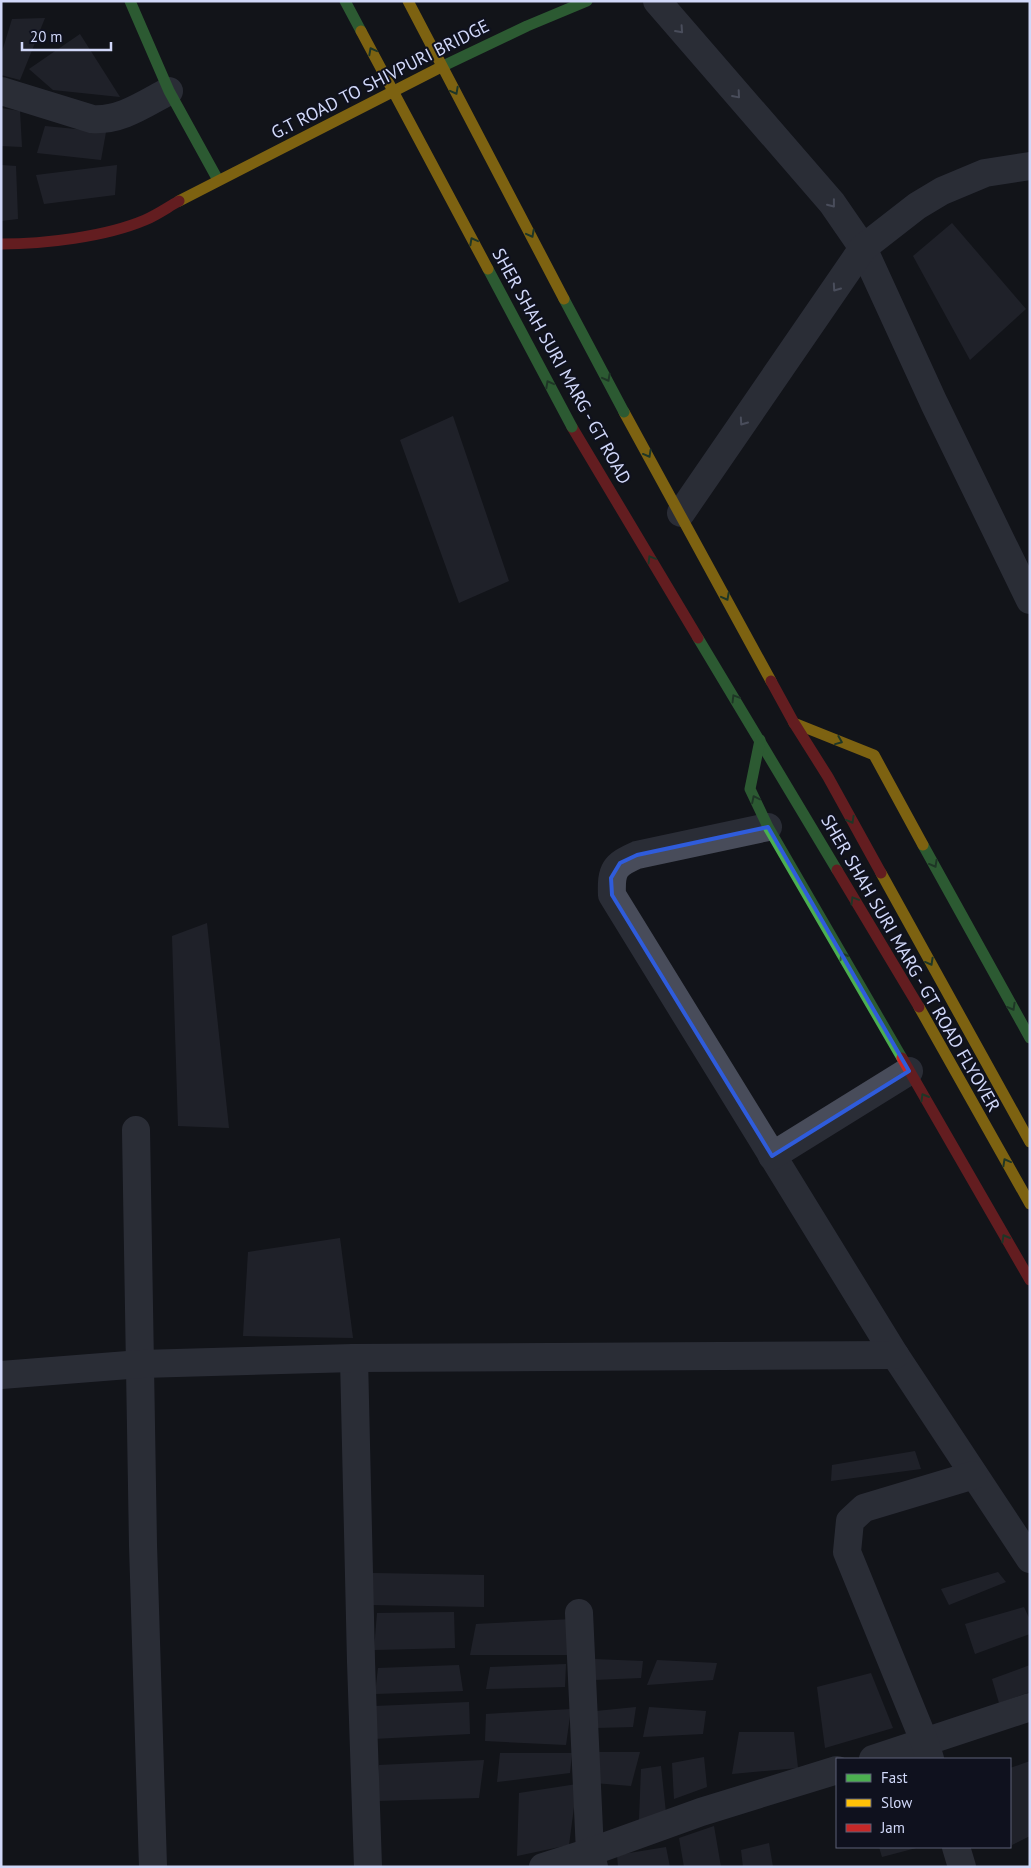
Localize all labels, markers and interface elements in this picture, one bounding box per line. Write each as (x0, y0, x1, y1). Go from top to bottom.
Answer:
street label: G.T ROAD TO SHIVPURI BRIDGE (267, 14, 493, 144)
scale bar (22, 20, 111, 52)
one-way arrow (675, 25, 684, 34)
text: 20 m (30, 27, 63, 46)
one-way arrow (368, 47, 378, 56)
one-way arrow (449, 86, 459, 95)
one-way arrow (732, 89, 741, 98)
one-way arrow (826, 198, 834, 207)
one-way arrow (525, 229, 535, 238)
one-way arrow (469, 237, 479, 246)
street label: SHER SHAH SURI MARG - GT ROAD (487, 244, 637, 488)
one-way arrow (833, 282, 842, 292)
one-way arrow (600, 373, 610, 382)
one-way arrow (545, 380, 555, 389)
one-way arrow (740, 417, 750, 426)
one-way arrow (642, 449, 652, 458)
one-way arrow (648, 555, 658, 564)
one-way arrow (720, 591, 730, 600)
one-way arrow (732, 694, 742, 703)
one-way arrow (835, 735, 843, 745)
one-way arrow (751, 796, 761, 805)
street label: SHER SHAH SURI MARG - GT ROAD FLYOVER (816, 810, 1006, 1116)
one-way arrow (845, 815, 855, 824)
one-way arrow (928, 859, 938, 868)
one-way arrow (851, 897, 861, 906)
one-way arrow (839, 953, 849, 962)
one-way arrow (924, 957, 934, 966)
one-way arrow (1006, 1001, 1016, 1010)
one-way arrow (920, 1094, 930, 1103)
one-way arrow (1002, 1158, 1012, 1167)
one-way arrow (1002, 1234, 1012, 1243)
legend (836, 1758, 1011, 1848)
text: Fast (881, 1768, 908, 1787)
text: Slow (881, 1793, 912, 1812)
text: Jam (880, 1818, 905, 1837)

